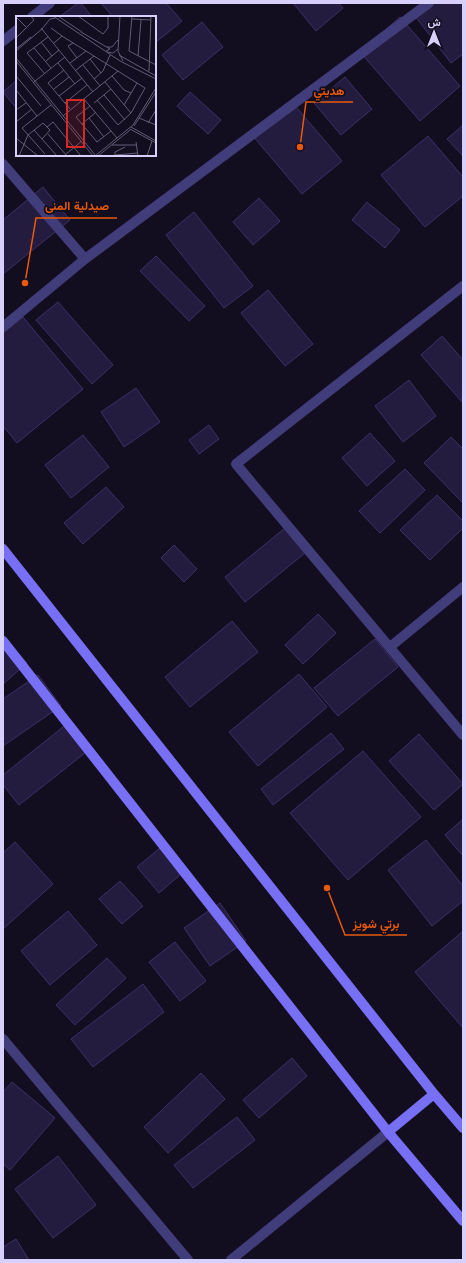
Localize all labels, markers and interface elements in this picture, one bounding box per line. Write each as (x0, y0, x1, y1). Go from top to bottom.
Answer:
north arrow (414, 12, 454, 52)
text: ش (427, 15, 441, 29)
inset map (16, 16, 156, 156)
callout: هديتي (306, 78, 353, 102)
text: هديتي (313, 83, 345, 101)
callout: صيدلية المنى (36, 194, 117, 218)
text: صيدلية المنى (45, 198, 109, 213)
callout: برتي شويز (345, 911, 407, 935)
text: برتي شويز (352, 916, 400, 934)

